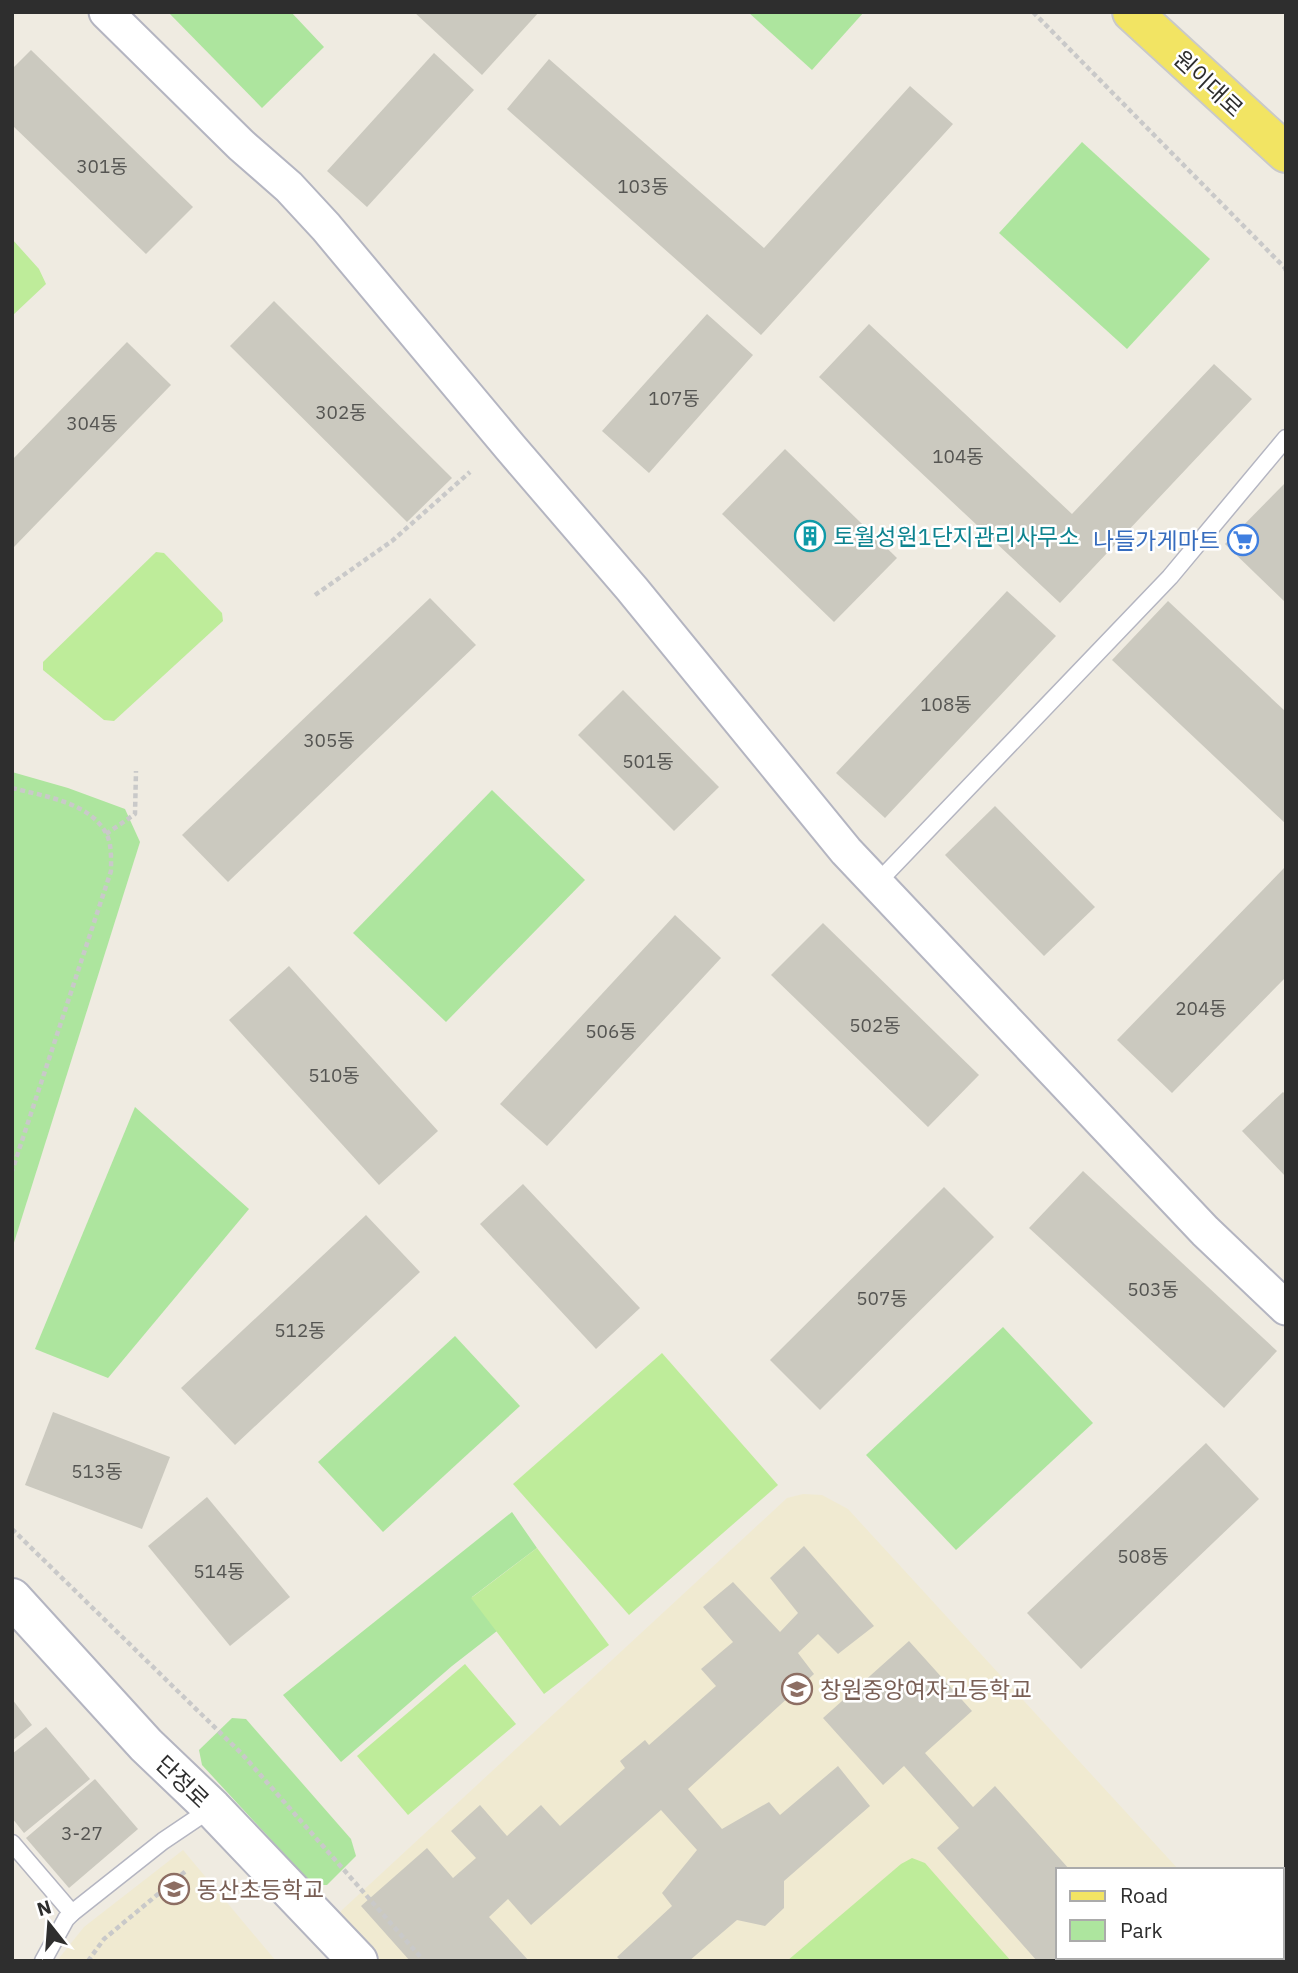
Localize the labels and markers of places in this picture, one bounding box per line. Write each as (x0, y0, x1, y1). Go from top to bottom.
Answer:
building icon: 토월성원1단지관리사무소 (793, 519, 827, 553)
place label: 토월성원1단지관리사무소 (833, 521, 1080, 551)
supermarket icon: 나들가게마트 (1226, 523, 1260, 557)
place label: 나들가게마트 (1093, 525, 1220, 555)
school or university icon: 창원중앙여자고등학교 (780, 1672, 814, 1706)
place label: 창원중앙여자고등학교 (820, 1674, 1032, 1704)
school or university icon: 동산초등학교 (157, 1872, 191, 1906)
place label: 동산초등학교 (197, 1874, 324, 1904)

